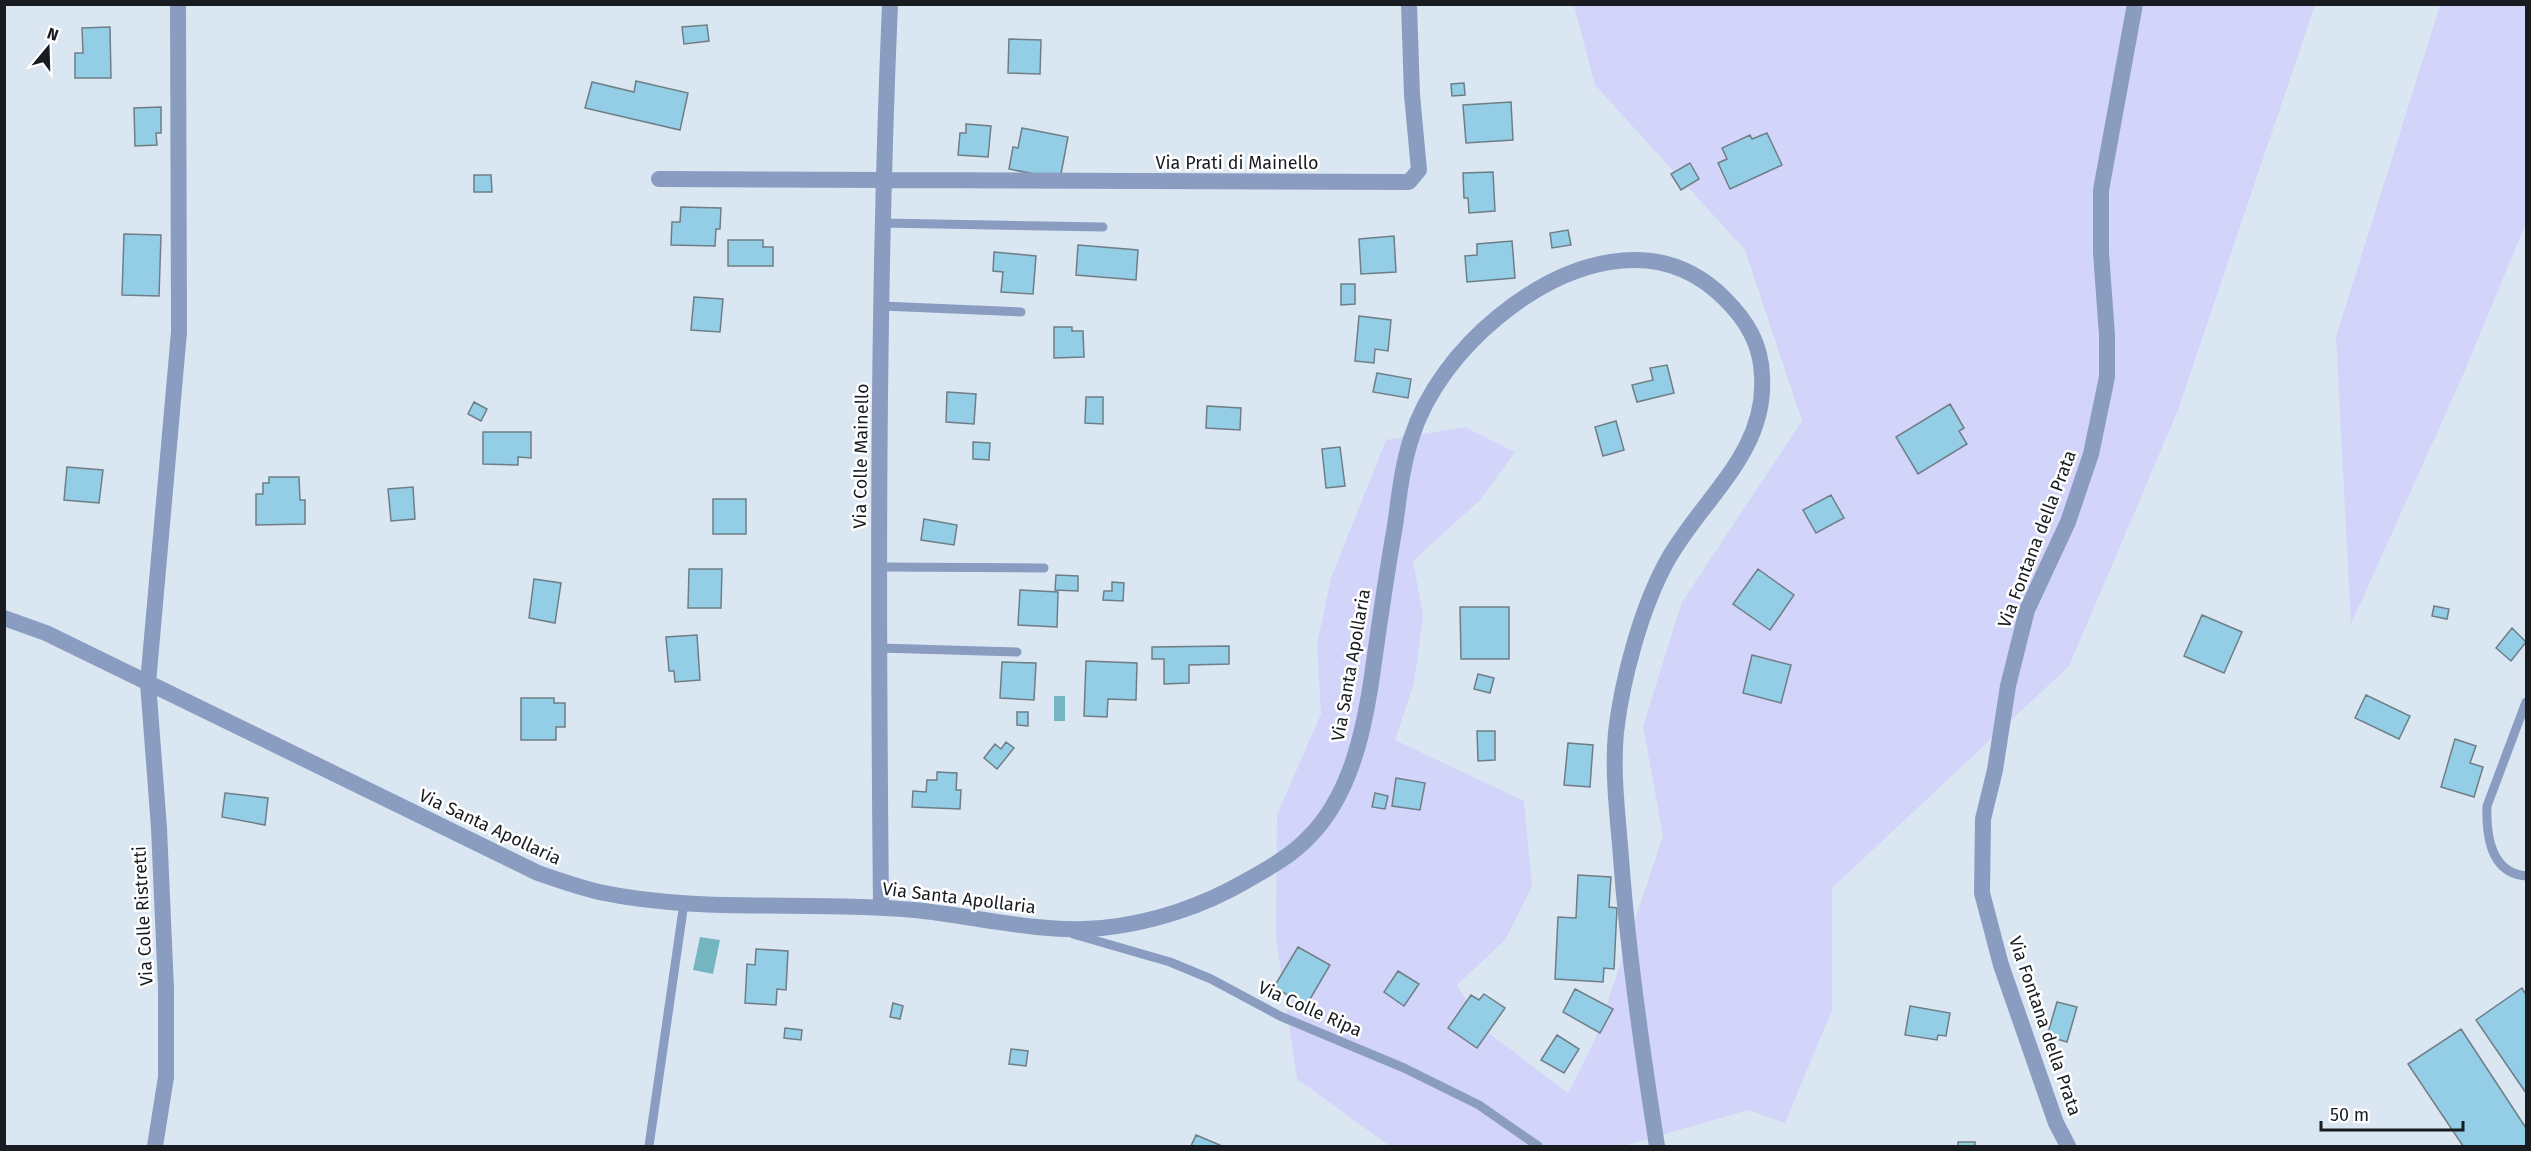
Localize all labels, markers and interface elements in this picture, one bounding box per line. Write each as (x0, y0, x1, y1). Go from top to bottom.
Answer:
north arrow (18, 18, 78, 78)
text: N (45, 24, 61, 45)
street label: Via Prati di Mainello (1155, 152, 1319, 174)
street label: Via Colle Mainello (849, 383, 873, 529)
street label: Via Fontana della Prata (1993, 447, 2081, 631)
street label: Via Santa Apollaria (1327, 587, 1375, 743)
street label: Via Santa Apollaria (415, 784, 565, 870)
street label: Via Colle Ristretti (128, 845, 158, 987)
street label: Via Santa Apollaria (881, 878, 1037, 918)
street label: Via Fontana della Prata (2004, 933, 2086, 1119)
street label: Via Colle Ripa (1255, 976, 1365, 1042)
scale bar (2321, 1094, 2464, 1132)
text: 50 m (2330, 1104, 2369, 1126)

